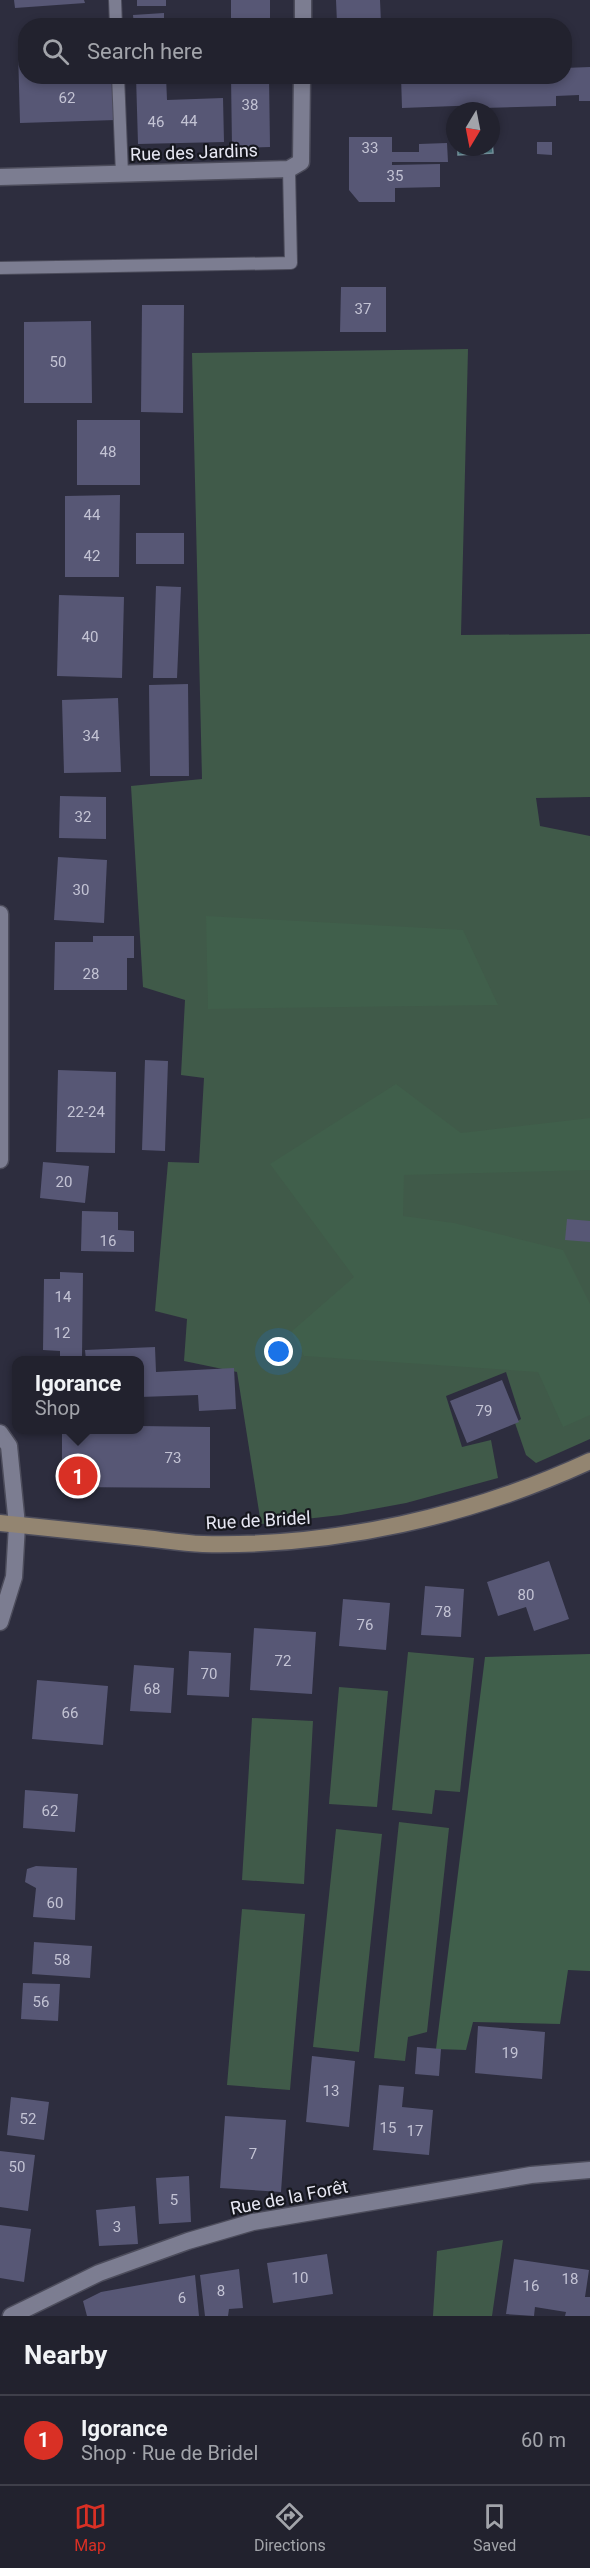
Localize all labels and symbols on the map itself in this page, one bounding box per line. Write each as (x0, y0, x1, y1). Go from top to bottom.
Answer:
house number: 62 (59, 89, 75, 107)
house number: 38 (242, 96, 258, 114)
north arrow (446, 102, 500, 156)
house number: 44 (181, 112, 198, 130)
house number: 46 (148, 113, 164, 131)
street label: Rue des Jardins (130, 139, 258, 165)
house number: 33 (362, 139, 378, 157)
house number: 35 (387, 167, 403, 185)
house number: 37 (355, 300, 371, 318)
house number: 50 (50, 353, 66, 371)
house number: 48 (100, 443, 116, 461)
house number: 44 (84, 506, 101, 524)
house number: 42 (84, 547, 100, 565)
house number: 40 (82, 628, 98, 646)
house number: 34 (83, 727, 100, 745)
house number: 32 (75, 808, 91, 826)
house number: 30 (73, 881, 89, 899)
house number: 28 (83, 965, 99, 983)
house number: 22-24 (67, 1103, 105, 1121)
house number: 20 (56, 1173, 72, 1191)
house number: 16 (100, 1232, 116, 1250)
house number: 14 (55, 1288, 72, 1306)
house number: 12 (54, 1324, 70, 1342)
your location (264, 1337, 293, 1366)
house number: 79 (476, 1402, 492, 1420)
house number: 73 (165, 1449, 181, 1467)
pin: 1 (58, 1454, 98, 1498)
street label: Rue de Bridel (205, 1507, 311, 1533)
house number: 80 (518, 1586, 534, 1604)
house number: 78 (435, 1603, 451, 1621)
house number: 76 (357, 1616, 373, 1634)
house number: 72 (275, 1652, 291, 1670)
house number: 70 (201, 1665, 217, 1683)
house number: 68 (144, 1680, 160, 1698)
house number: 66 (62, 1704, 78, 1722)
house number: 62 (42, 1802, 58, 1820)
house number: 60 (47, 1894, 63, 1912)
house number: 58 (54, 1951, 70, 1969)
house number: 56 (33, 1993, 49, 2011)
house number: 19 (502, 2044, 518, 2062)
house number: 13 (323, 2082, 339, 2100)
house number: 52 (20, 2110, 36, 2128)
house number: 15 (380, 2119, 396, 2137)
house number: 17 (407, 2122, 423, 2140)
house number: 7 (249, 2145, 257, 2163)
house number: 50 (9, 2158, 25, 2176)
street label: Rue de la Forêt (228, 2175, 350, 2219)
house number: 5 (170, 2191, 178, 2209)
house number: 3 (113, 2218, 121, 2236)
house number: 10 (292, 2269, 308, 2287)
house number: 18 (562, 2270, 578, 2288)
house number: 16 (523, 2277, 539, 2295)
house number: 8 (217, 2282, 225, 2300)
house number: 6 (178, 2289, 186, 2307)

